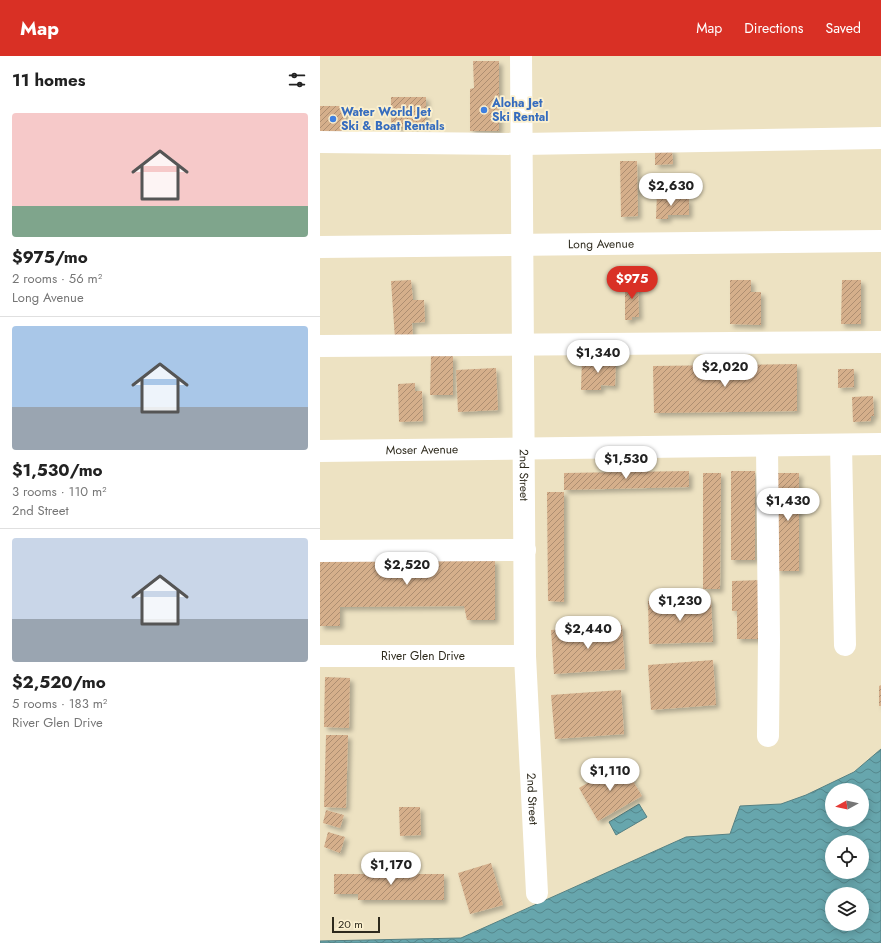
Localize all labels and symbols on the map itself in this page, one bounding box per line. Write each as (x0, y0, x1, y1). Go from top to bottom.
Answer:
place label: Aloha Jet Ski Rental (491, 94, 548, 126)
place label: Water World Jet Ski & Boat Rentals (341, 103, 445, 135)
marker: Aloha Jet Ski Rental (479, 105, 489, 115)
marker: Water World Jet Ski & Boat Rentals (328, 114, 338, 124)
pin: $2,630 (638, 173, 704, 207)
street label: Long Avenue (568, 235, 634, 253)
pin: $975 (608, 266, 656, 300)
pin: $1,340 (565, 340, 631, 374)
pin: $2,020 (692, 354, 758, 388)
street label: Moser Avenue (386, 440, 458, 459)
pin: $1,530 (593, 446, 659, 480)
street label: 2nd Street (515, 449, 533, 501)
pin: $1,430 (755, 488, 821, 522)
pin: $2,520 (374, 552, 440, 586)
pin: $1,230 (647, 588, 713, 622)
pin: $2,440 (555, 616, 621, 650)
street label: River Glen Drive (381, 647, 465, 665)
pin: $1,110 (577, 758, 643, 792)
street label: 2nd Street (522, 772, 543, 825)
north arrow (825, 783, 869, 827)
pin: $1,170 (358, 852, 424, 886)
scale bar (332, 915, 380, 934)

